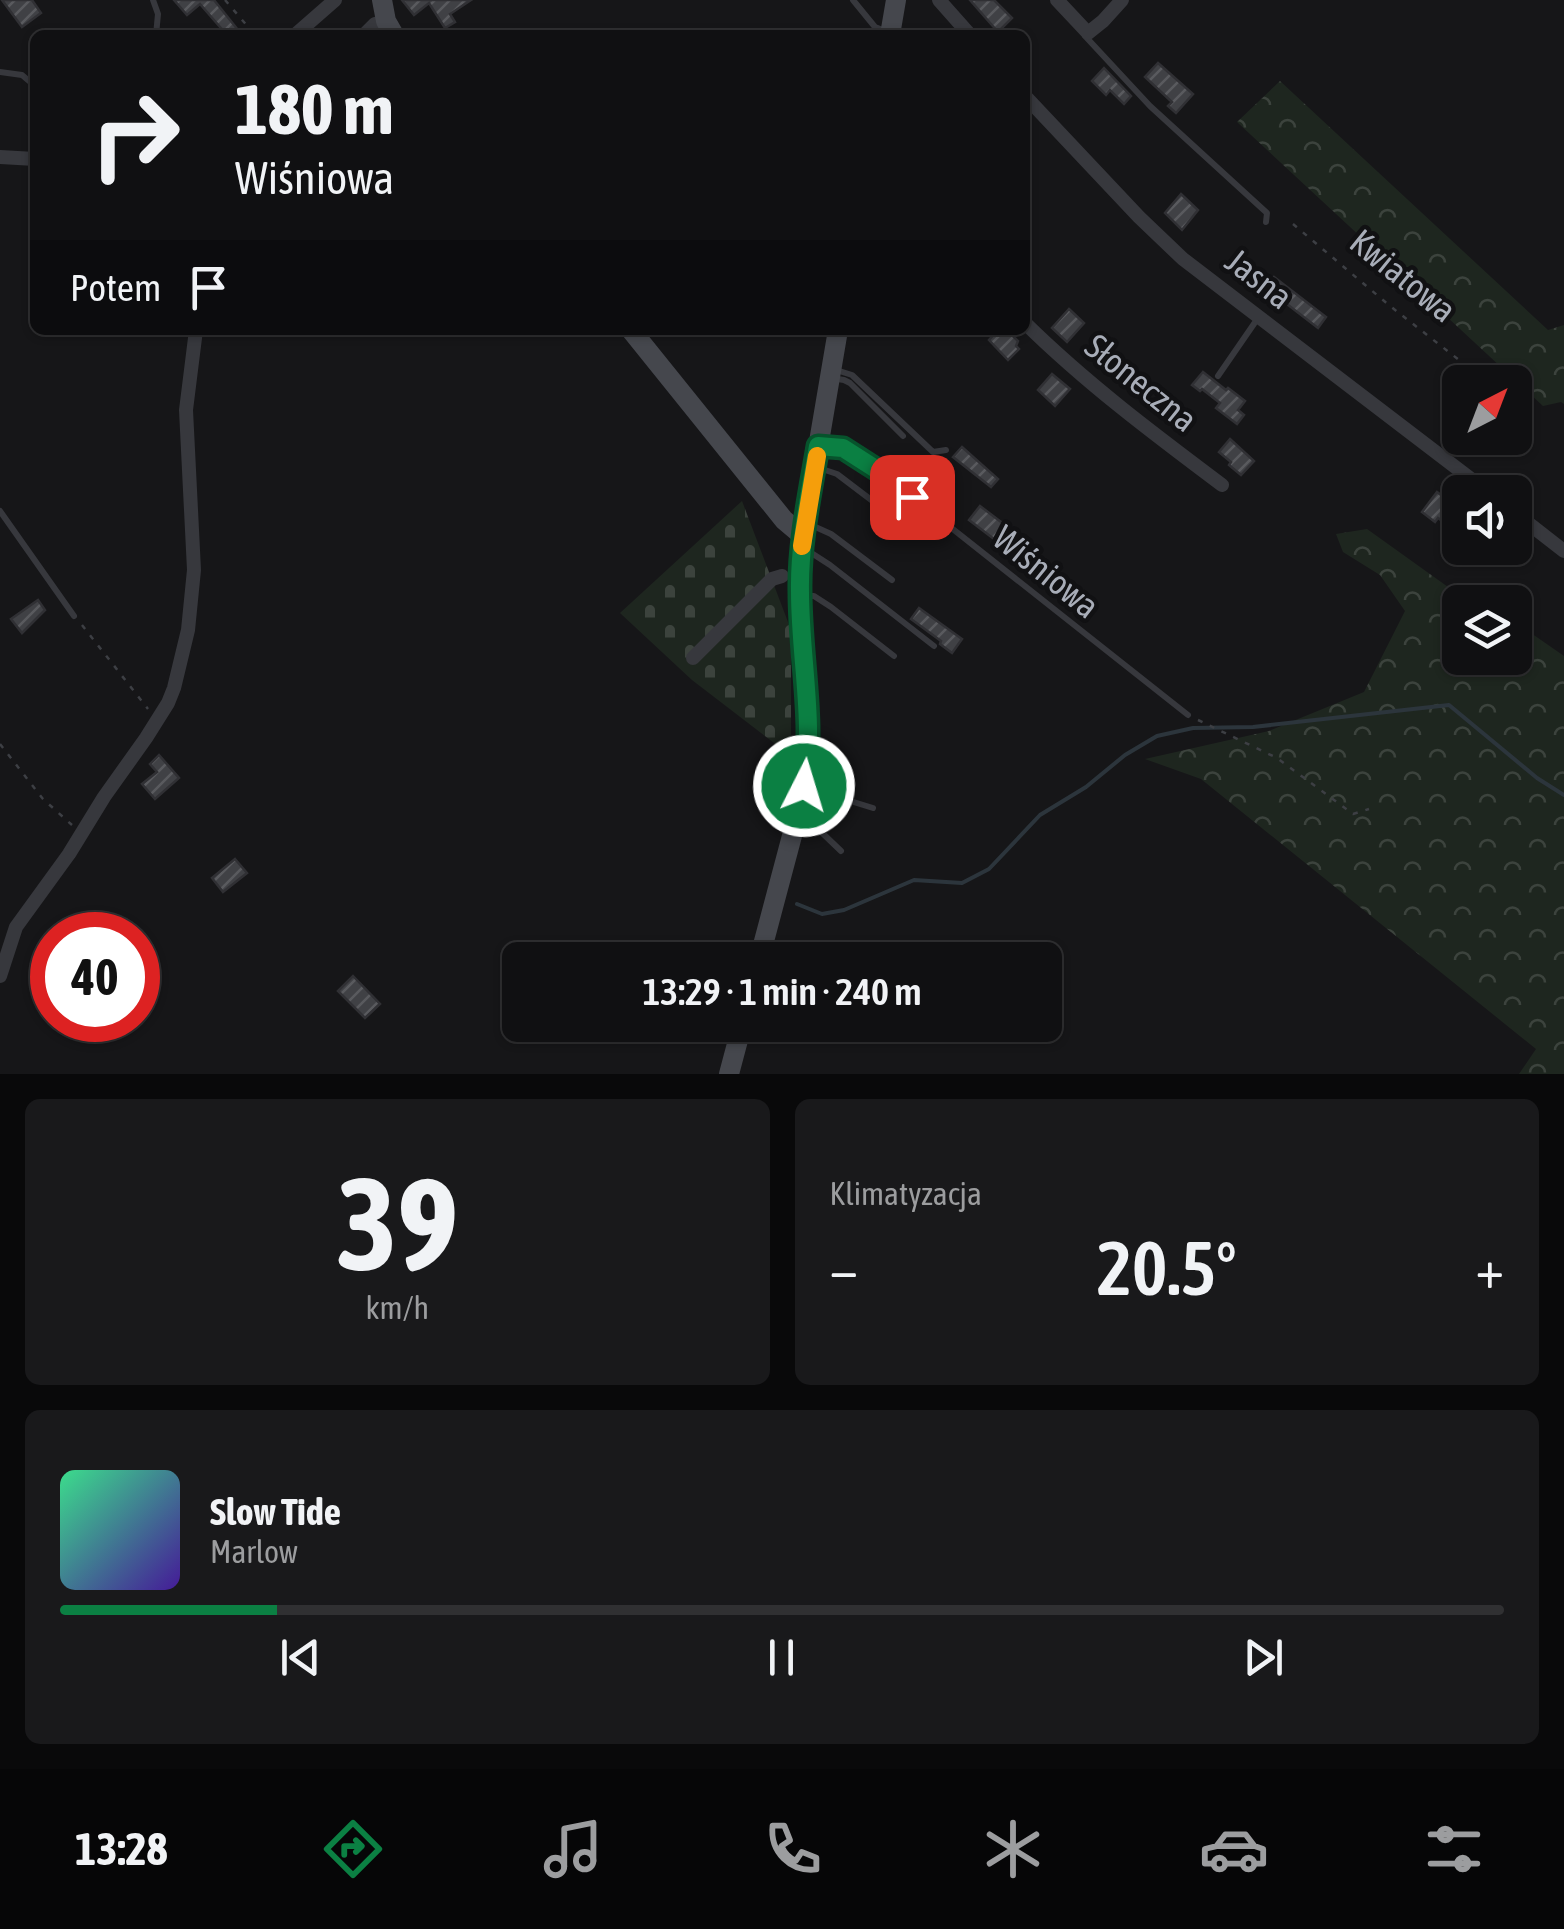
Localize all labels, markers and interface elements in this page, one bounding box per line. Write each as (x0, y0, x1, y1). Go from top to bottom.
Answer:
text: 180 m (235, 69, 394, 149)
icon: right (70, 70, 200, 200)
text: Wiśniowa (235, 152, 394, 204)
street label: Kwiatowa (1343, 221, 1464, 330)
street label: Jasna (1219, 240, 1301, 316)
icon: arrive (181, 260, 236, 315)
text: Potem (70, 266, 161, 309)
street label: Słoneczna (1078, 325, 1205, 439)
north arrow (1442, 365, 1532, 455)
map controls (1442, 365, 1532, 675)
pin (870, 455, 955, 540)
icon: arrive (885, 470, 940, 525)
button: sound (1442, 475, 1532, 565)
street label: Wiśniowa (986, 517, 1107, 626)
button: layers (1442, 585, 1532, 675)
position arrow (752, 734, 856, 838)
speed limit sign: 40 (30, 912, 160, 1042)
text: 13:29 · 1 min · 240 m (642, 970, 922, 1013)
text: 39 (336, 1149, 458, 1298)
text: Klimatyzacja (830, 1175, 982, 1212)
text: 20.5° (1097, 1225, 1237, 1311)
text: − (830, 1237, 858, 1300)
text: + (1475, 1237, 1504, 1300)
text: km/h (366, 1289, 429, 1326)
text: Slow Tide (210, 1490, 341, 1533)
text: Marlow (210, 1533, 298, 1570)
icon: previous (273, 1630, 328, 1685)
icon: pause (754, 1630, 809, 1685)
icon: next (1236, 1630, 1291, 1685)
icon: directions (318, 1814, 388, 1884)
icon: music (538, 1814, 608, 1884)
icon: phone (758, 1814, 828, 1884)
icon: climate (978, 1814, 1048, 1884)
icon: car (1199, 1814, 1269, 1884)
icon: filters (1419, 1814, 1489, 1884)
text: 13:28 (75, 1823, 168, 1875)

